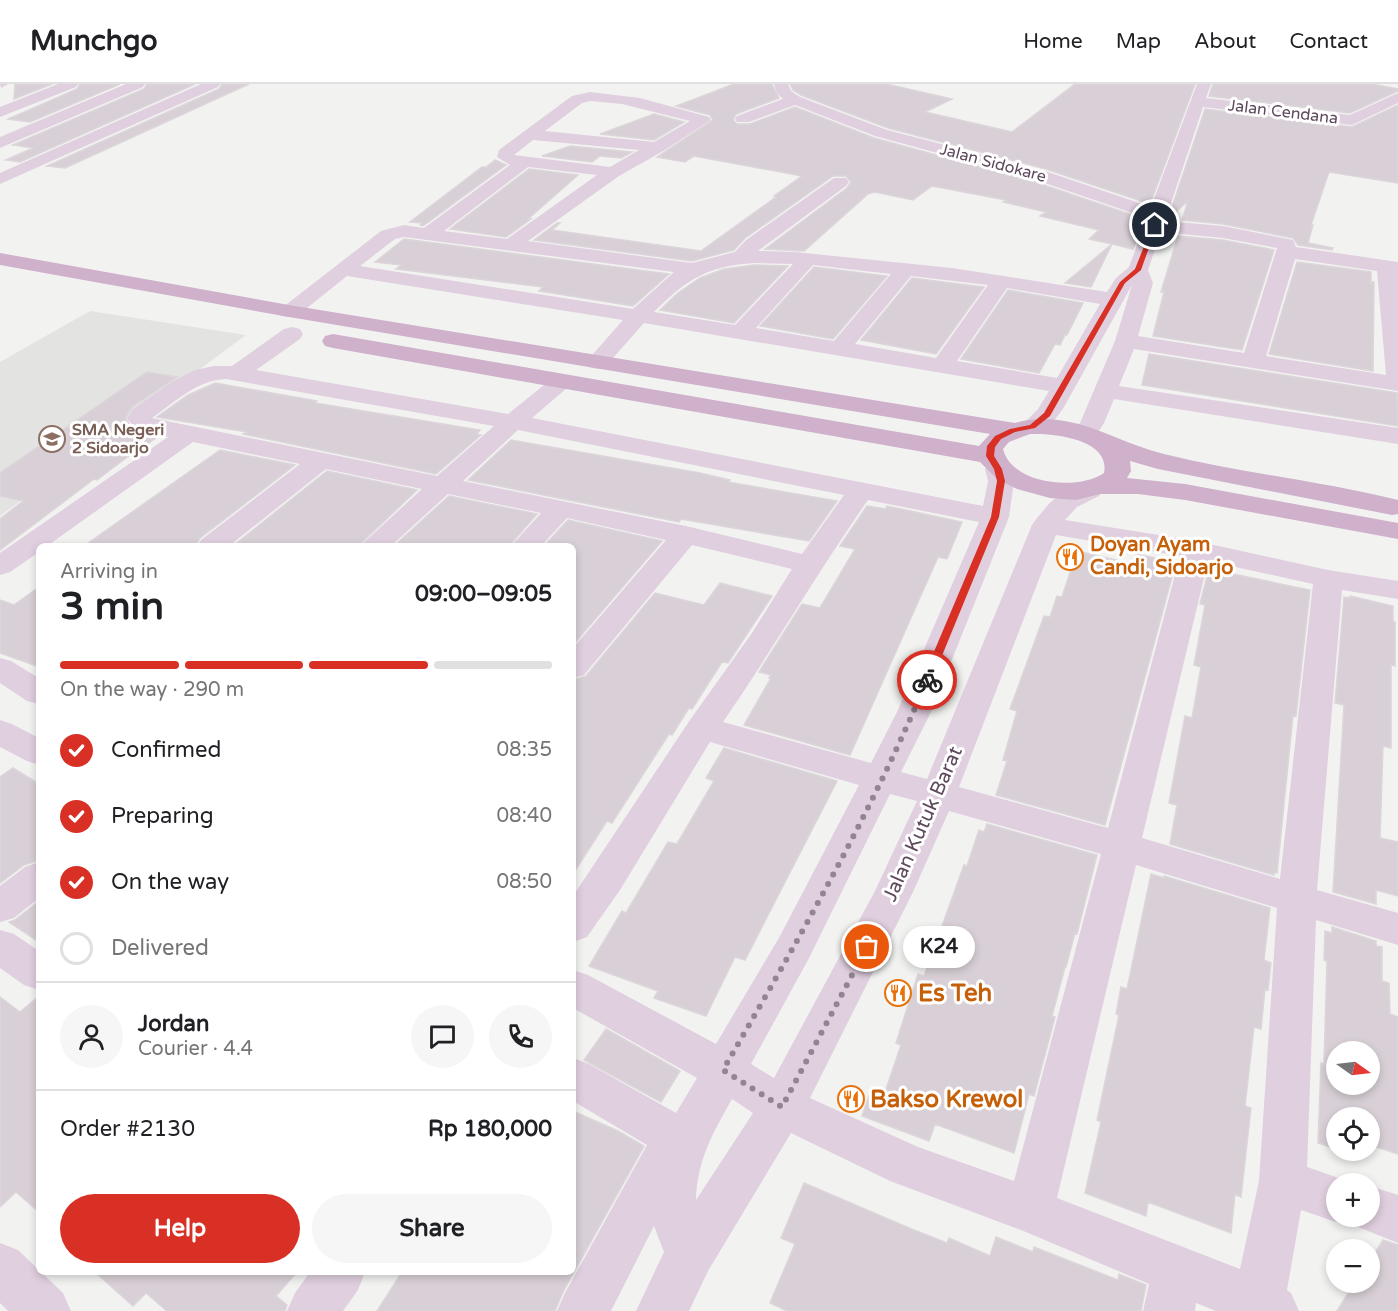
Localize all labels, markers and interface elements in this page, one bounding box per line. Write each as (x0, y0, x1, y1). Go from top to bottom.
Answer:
text: Munchgo (30, 24, 157, 58)
text: Home (1023, 29, 1083, 54)
text: Map (1116, 29, 1161, 54)
text: About (1194, 29, 1256, 54)
text: Contact (1289, 29, 1368, 54)
street label: Jalan Cendana (1227, 95, 1339, 129)
street label: Jalan Sidokare (938, 139, 1048, 187)
pin (1129, 199, 1180, 250)
icon: home (1138, 208, 1171, 241)
place label: SMA Negeri 2 Sidoarjo (72, 420, 164, 458)
school or university icon: SMA Negeri 2 Sidoarjo (37, 424, 67, 454)
place label: Doyan Ayam Candi, Sidoarjo (1090, 533, 1233, 580)
restaurant icon: Doyan Ayam Candi, Sidoarjo (1055, 542, 1085, 572)
text: Arriving in (60, 560, 158, 584)
text: 09:00–09:05 (415, 581, 552, 607)
text: 3 min (60, 583, 164, 630)
courier (897, 650, 957, 710)
icon: bike (911, 664, 944, 697)
text: On the way · 290 m (60, 678, 244, 702)
icon: check (60, 734, 93, 767)
text: Confirmed (111, 737, 221, 763)
text: 08:35 (497, 738, 552, 762)
street label: Jalan Kutuk Barat (878, 742, 968, 905)
icon: check (60, 800, 93, 833)
text: Preparing (111, 803, 214, 829)
text: 08:40 (497, 804, 552, 828)
icon: check (60, 866, 93, 899)
text: On the way (111, 869, 229, 895)
text: 08:50 (497, 870, 552, 894)
pin (841, 921, 892, 972)
callout: K24 (903, 926, 975, 968)
icon: bag (850, 930, 883, 963)
text: Delivered (111, 935, 209, 961)
text: K24 (920, 935, 958, 959)
restaurant icon: Es Teh (883, 978, 913, 1008)
place label: Es Teh (918, 979, 992, 1008)
button: person (60, 1005, 123, 1068)
button: chat (411, 1005, 474, 1068)
button: phone (489, 1005, 552, 1068)
text: Jordan (138, 1011, 209, 1037)
text: Courier · 4.4 (138, 1037, 253, 1061)
north arrow (1326, 1041, 1380, 1095)
map controls (1326, 1041, 1380, 1293)
restaurant icon: Bakso Krewol (836, 1084, 866, 1114)
place label: Bakso Krewol (870, 1085, 1023, 1114)
button: locate (1326, 1107, 1380, 1161)
text: Order #2130 (60, 1116, 195, 1142)
text: Rp 180,000 (428, 1116, 552, 1142)
button: + (1326, 1173, 1380, 1227)
button: Help (60, 1194, 300, 1263)
button: Share (312, 1194, 552, 1263)
button: − (1326, 1239, 1380, 1293)

